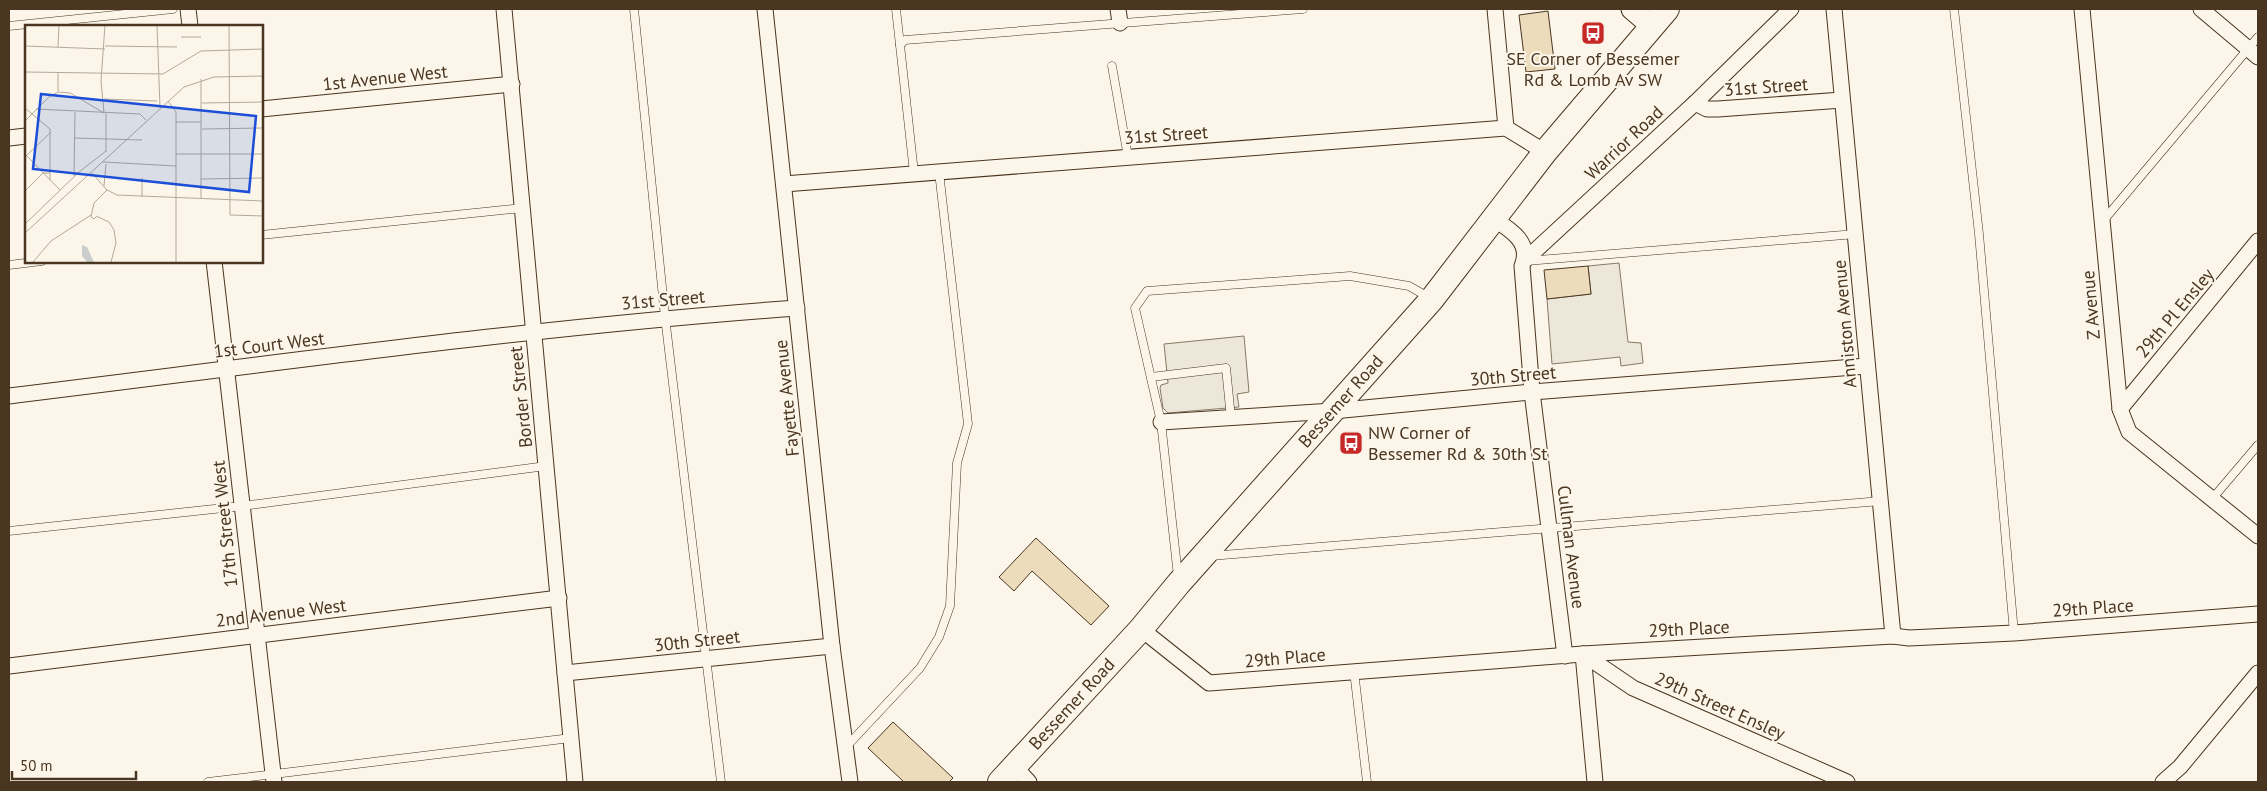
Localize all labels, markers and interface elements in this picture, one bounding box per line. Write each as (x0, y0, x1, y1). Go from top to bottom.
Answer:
bus stop icon: SE Corner of Bessemer Rd & Lomb Av SW (1580, 20, 1606, 46)
inset map (25, 25, 262, 262)
place label: SE Corner of Bessemer Rd & Lomb Av SW (1506, 47, 1680, 91)
street label: 1st Avenue West (321, 60, 448, 95)
street label: 31st Street (1723, 72, 1809, 101)
street label: Warrior Road (1580, 101, 1668, 185)
street label: 31st Street (1123, 120, 1209, 149)
street label: Anniston Avenue (1827, 259, 1862, 389)
street label: 29th Pl Ensley (2130, 263, 2219, 362)
street label: Z Avenue (2076, 269, 2105, 341)
street label: 31st Street (620, 284, 706, 315)
street label: 1st Court West (212, 326, 326, 363)
street label: Fayette Avenue (769, 339, 804, 458)
street label: Border Street (504, 345, 537, 449)
street label: Bessemer Road (1293, 350, 1388, 452)
street label: 30th Street (1469, 360, 1557, 391)
place label: NW Corner of Bessemer Rd & 30th St (1368, 421, 1547, 465)
bus stop icon: NW Corner of Bessemer Rd & 30th St (1338, 430, 1364, 456)
street label: 17th Street West (206, 460, 243, 589)
street label: Cullman Avenue (1553, 484, 1590, 610)
street label: 2nd Avenue West (214, 593, 347, 632)
street label: 29th Place (2052, 593, 2134, 622)
street label: 29th Place (1648, 615, 1730, 642)
street label: 30th Street (653, 625, 741, 656)
street label: 29th Place (1243, 642, 1327, 673)
street label: Bessemer Road (1023, 653, 1120, 754)
street label: 29th Street Ensley (1651, 666, 1790, 745)
scale bar (12, 748, 136, 780)
text: 50 m (20, 756, 53, 775)

